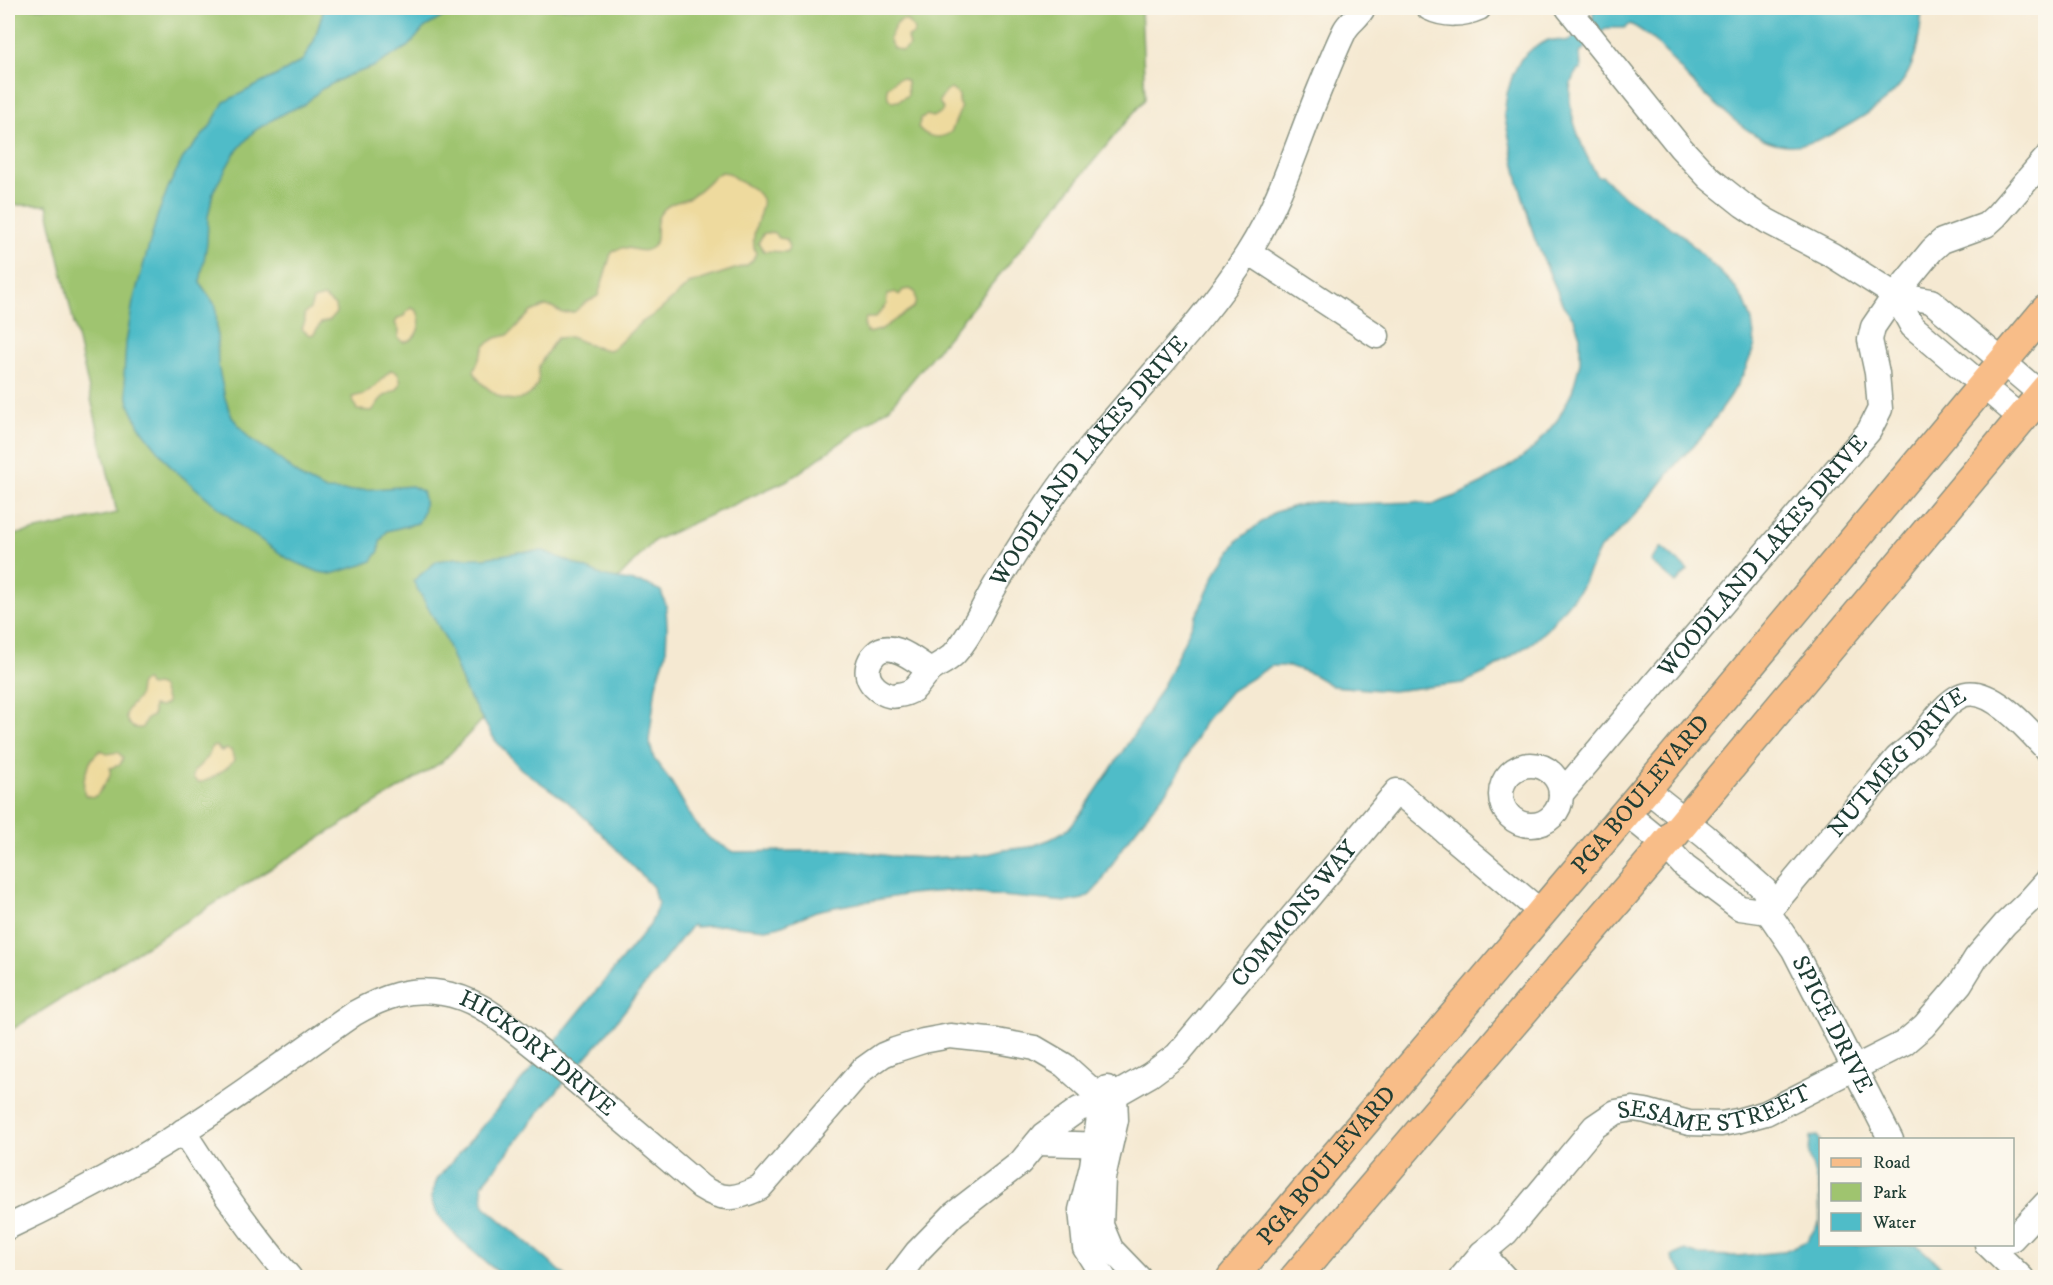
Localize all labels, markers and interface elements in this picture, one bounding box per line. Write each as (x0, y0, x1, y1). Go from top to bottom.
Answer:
street label: WOODLAND LAKES DRIVE (983, 329, 1195, 593)
street label: WOODLAND LAKES DRIVE (1651, 429, 1874, 684)
street label: NUTMEG DRIVE (1822, 681, 1972, 844)
street label: PGA BOULEVARD (1565, 709, 1716, 881)
street label: COMMONS WAY (1225, 834, 1365, 994)
street label: SPICE DRIVE (1785, 951, 1879, 1098)
street label: HICKORY DRIVE (454, 983, 622, 1123)
street label: SESAME STREET (1615, 1078, 1816, 1139)
street label: PGA BOULEVARD (1251, 1080, 1403, 1252)
legend (1819, 1138, 2014, 1246)
text: Road (1873, 1152, 1910, 1174)
text: Park (1873, 1182, 1907, 1204)
text: Water (1872, 1212, 1916, 1234)

